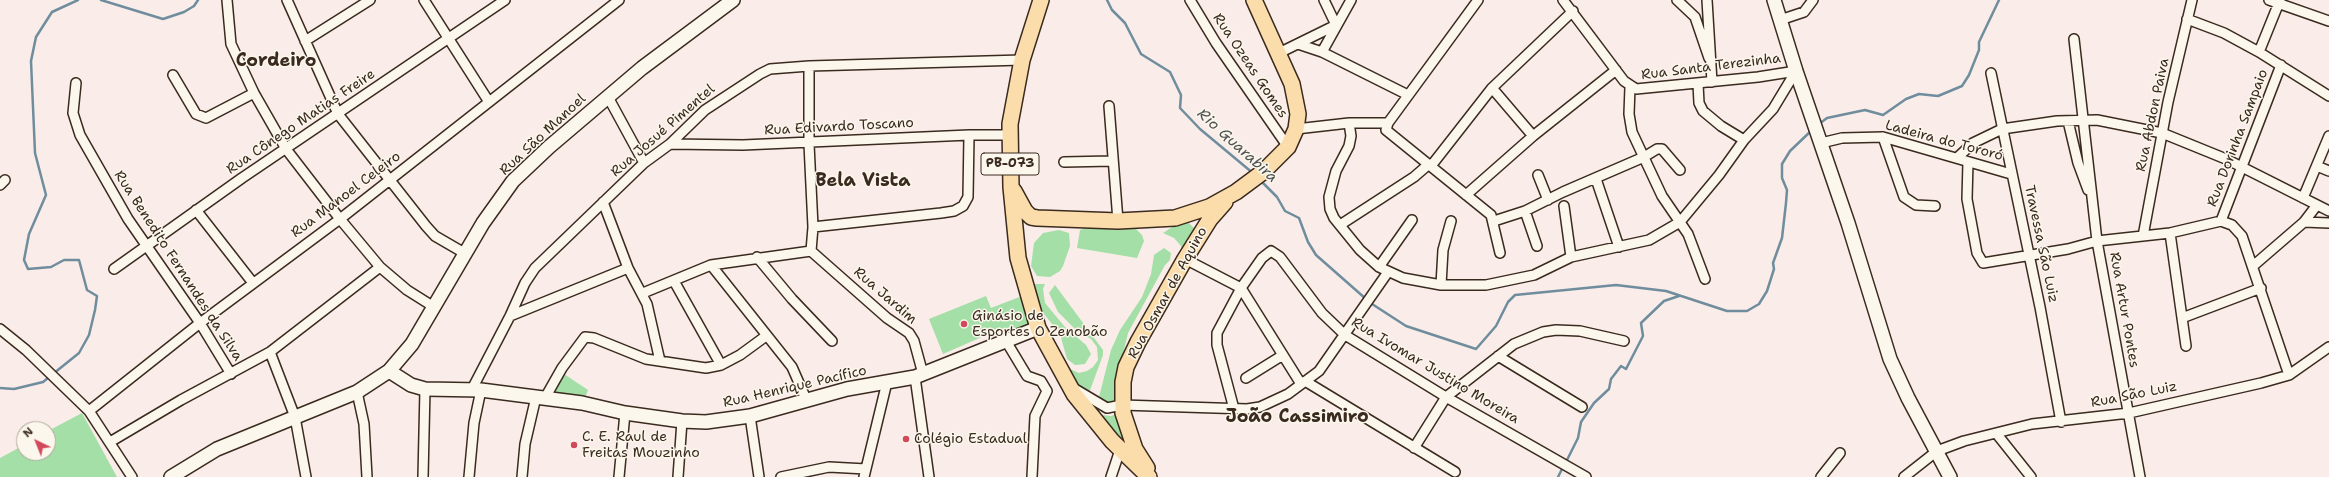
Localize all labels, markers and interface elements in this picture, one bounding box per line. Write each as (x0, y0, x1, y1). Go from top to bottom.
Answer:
street label: Rua Ozeas Gomes (1209, 11, 1291, 121)
district label: Cordeiro (236, 50, 316, 72)
street label: Rua Santa Terezinha (1640, 50, 1782, 84)
street label: Rua Abdon Paiva (2133, 57, 2173, 173)
street label: Rua Cônego Matias Freire (224, 66, 378, 178)
street label: Rua Dorinha Sampaio (2204, 67, 2272, 209)
street label: Rua Josué Pimentel (607, 81, 719, 181)
street label: Rua São Manoel (496, 91, 590, 179)
water label: Rio Guarabira (1193, 105, 1281, 187)
street label: Rua Edivardo Toscano (764, 115, 914, 139)
street label: Ladeira do Tororó (1883, 117, 2005, 165)
street label: Rua Manoel Celeiro (288, 148, 404, 242)
road number: PB-073 (981, 153, 1039, 175)
street label: Rua Benedito Fernandes da Silva (110, 168, 246, 364)
district label: Bela Vista (816, 170, 910, 192)
street label: Travessa São Luiz (2020, 184, 2062, 304)
street label: Rua Osmar de Aquino (1125, 224, 1211, 362)
street label: Rua Artur Pontes (2106, 251, 2142, 369)
street label: Rua Jardim (850, 264, 920, 328)
place label: Ginásio de Esportes O Zenobão (972, 308, 1108, 340)
street label: Rua Ivomar Justino Moreira (1348, 314, 1522, 428)
marker: Ginásio de Esportes O Zenobão (959, 319, 969, 329)
street label: Rua Henrique Pacífico (722, 362, 868, 412)
street label: Rua São Luiz (2089, 378, 2179, 412)
district label: João Cassimiro (1225, 406, 1369, 428)
north arrow (16, 421, 56, 461)
text: N (20, 424, 36, 441)
place label: C. E. Raul de Freitas Mouzinho (582, 429, 700, 462)
place label: Colégio Estadual (914, 431, 1027, 447)
marker: Colégio Estadual (901, 434, 911, 444)
marker: C. E. Raul de Freitas Mouzinho (569, 440, 579, 450)

